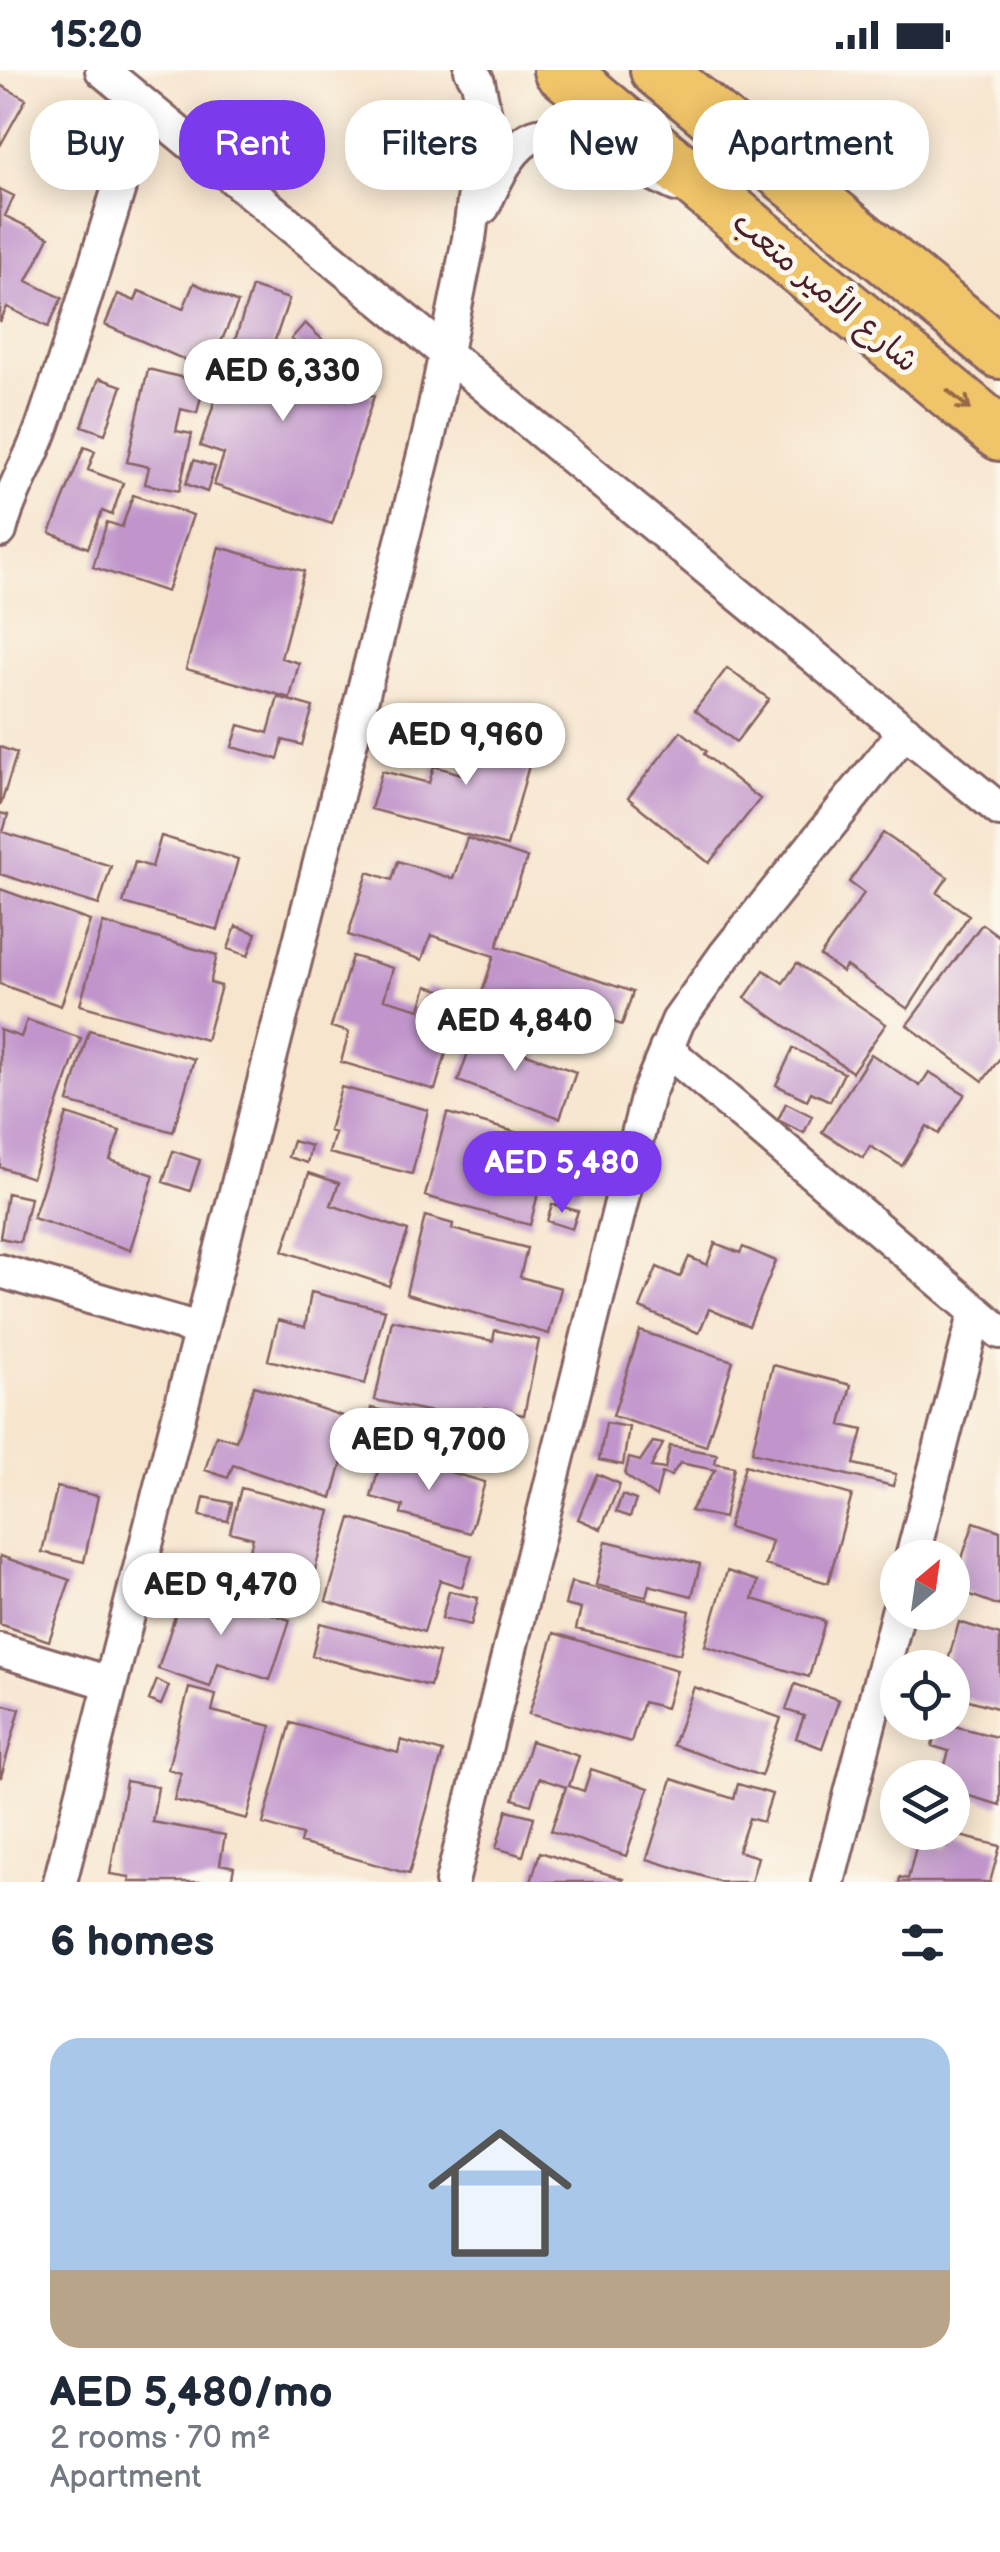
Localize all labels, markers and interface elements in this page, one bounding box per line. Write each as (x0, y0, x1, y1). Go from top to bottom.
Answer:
text: 15:20 (50, 13, 143, 58)
chip: Buy (30, 100, 159, 190)
chip: Rent (179, 100, 325, 190)
chip: Filters (345, 100, 513, 190)
chip: New (533, 100, 673, 190)
chip: Apartment (693, 100, 929, 190)
street label: شارع الأمير متعب (723, 201, 928, 383)
pin: AED 6,330 (169, 339, 397, 424)
text: AED 6,330 (205, 352, 361, 391)
one-way arrow (945, 389, 971, 411)
pin: AED 9,960 (352, 703, 580, 788)
text: AED 9,960 (388, 716, 544, 755)
pin: AED 4,840 (401, 989, 629, 1074)
text: AED 4,840 (437, 1002, 593, 1041)
pin: AED 5,480 (448, 1131, 676, 1216)
text: AED 5,480 (485, 1144, 639, 1183)
pin: AED 9,700 (315, 1408, 543, 1493)
text: AED 9,700 (352, 1421, 506, 1460)
north arrow (880, 1540, 970, 1630)
map controls (880, 1540, 970, 1850)
pin: AED 9,470 (107, 1553, 335, 1638)
text: AED 9,470 (144, 1566, 298, 1605)
button: locate (880, 1650, 970, 1740)
button: layers (880, 1760, 970, 1850)
icon: filters (895, 1915, 950, 1970)
text: 6 homes (50, 1917, 214, 1968)
icon: home (410, 2103, 590, 2283)
text: AED 5,480/mo (50, 2368, 333, 2419)
text: 2 rooms · 70 m² (50, 2419, 271, 2458)
text: Apartment (50, 2458, 201, 2497)

